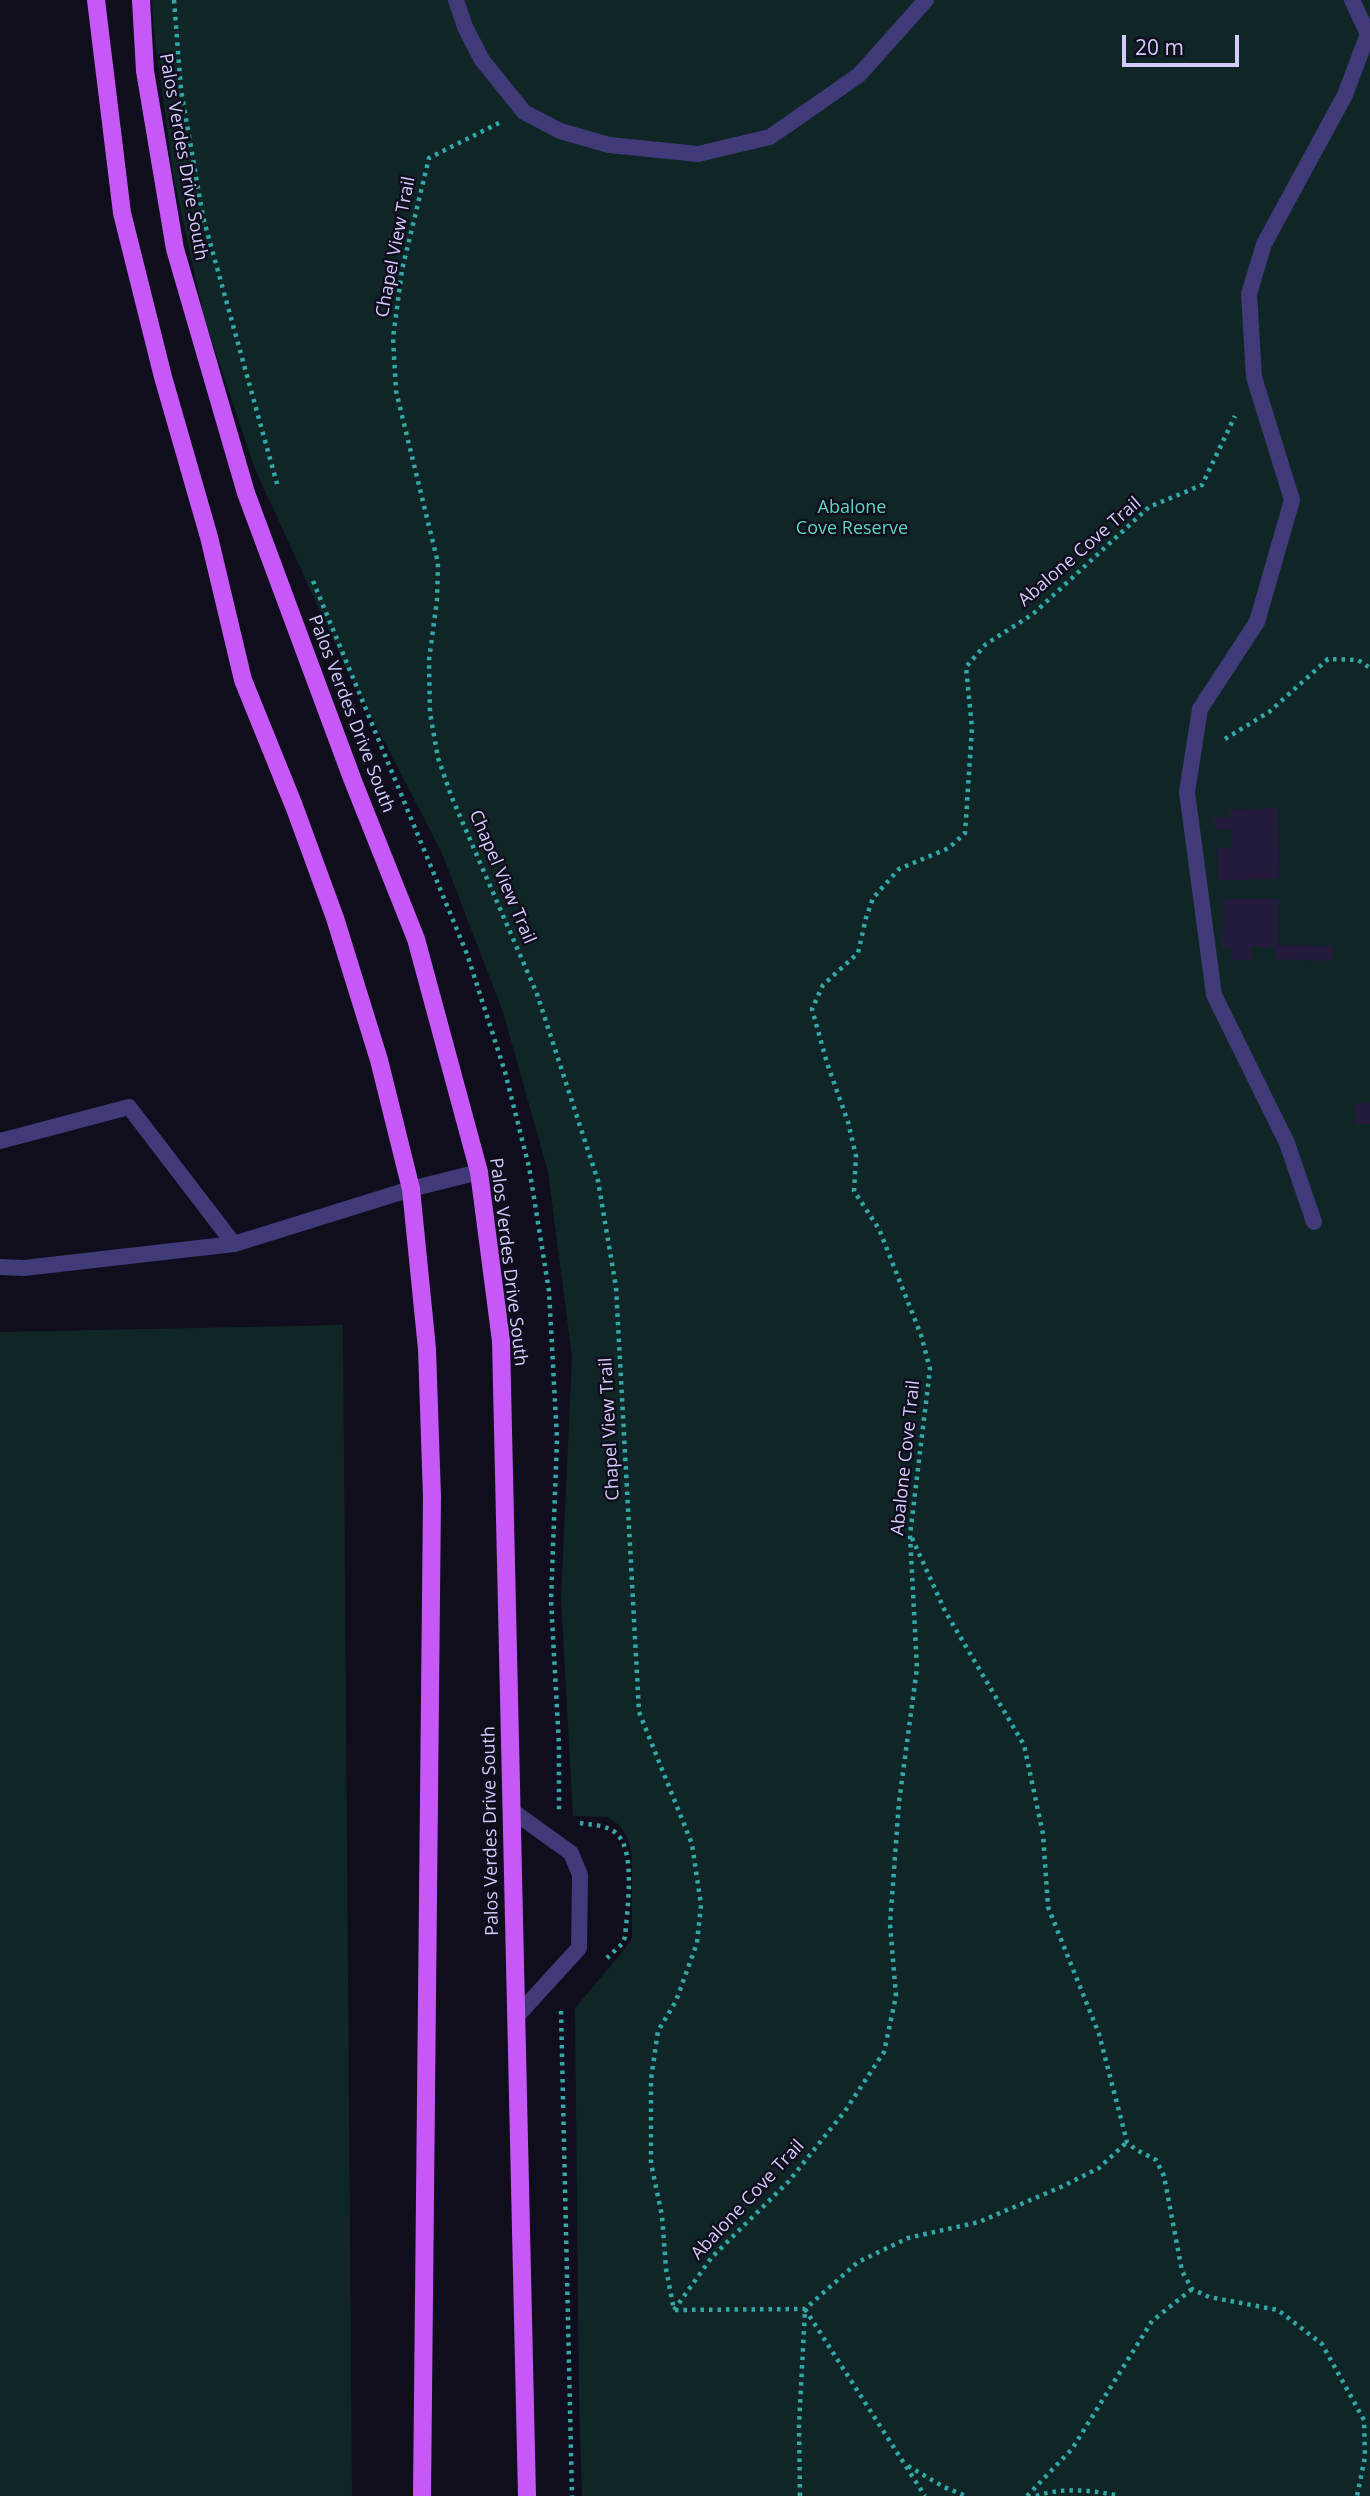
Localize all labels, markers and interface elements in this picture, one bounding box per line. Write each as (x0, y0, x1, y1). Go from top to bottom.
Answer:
scale bar (1125, 21, 1242, 65)
text: 20 m (1135, 33, 1184, 61)
street label: Palos Verdes Drive South (154, 52, 212, 262)
street label: Chapel View Trail (372, 175, 420, 319)
street label: Abalone Cove Trail (1014, 493, 1146, 611)
park label: Abalone Cove Reserve (796, 497, 908, 540)
street label: Palos Verdes Drive South (303, 612, 399, 816)
street label: Chapel View Trail (464, 807, 540, 947)
street label: Palos Verdes Drive South (484, 1156, 532, 1368)
street label: Chapel View Trail (595, 1357, 625, 1501)
street label: Abalone Cove Trail (887, 1379, 925, 1537)
street label: Palos Verdes Drive South (478, 1726, 504, 1936)
street label: Abalone Cove Trail (687, 2136, 809, 2264)

